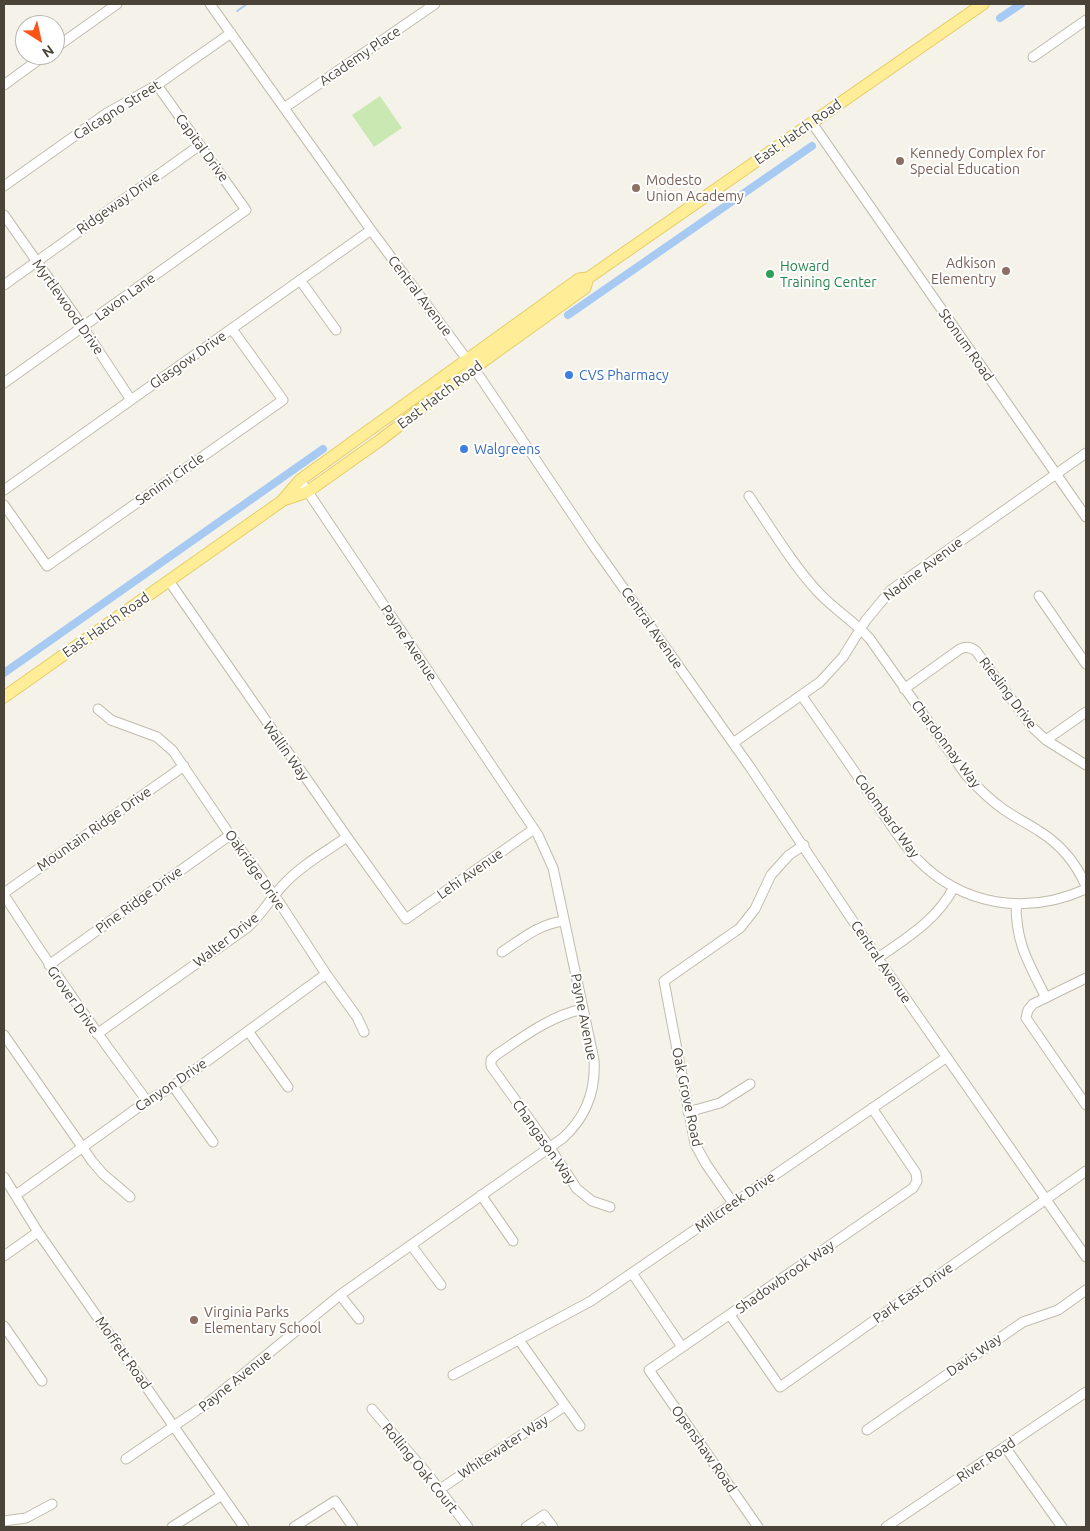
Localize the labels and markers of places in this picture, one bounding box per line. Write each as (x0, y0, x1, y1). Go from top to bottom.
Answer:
place label: Kennedy Complex for Special Education (910, 145, 1045, 178)
marker: Kennedy Complex for Special Education (894, 155, 906, 167)
place label: Modesto Union Academy (646, 172, 744, 204)
marker: Modesto Union Academy (630, 182, 642, 194)
place label: Adkison Elementry (931, 255, 996, 288)
place label: Howard Training Center (780, 258, 877, 290)
marker: Adkison Elementry (1000, 265, 1012, 277)
marker: Howard Training Center (764, 268, 776, 280)
place label: CVS Pharmacy (579, 367, 669, 383)
marker: CVS Pharmacy (563, 369, 575, 381)
place label: Walgreens (474, 441, 540, 457)
marker: Walgreens (458, 443, 470, 455)
place label: Virginia Parks Elementary School (204, 1304, 321, 1336)
marker: Virginia Parks Elementary School (188, 1314, 200, 1326)

